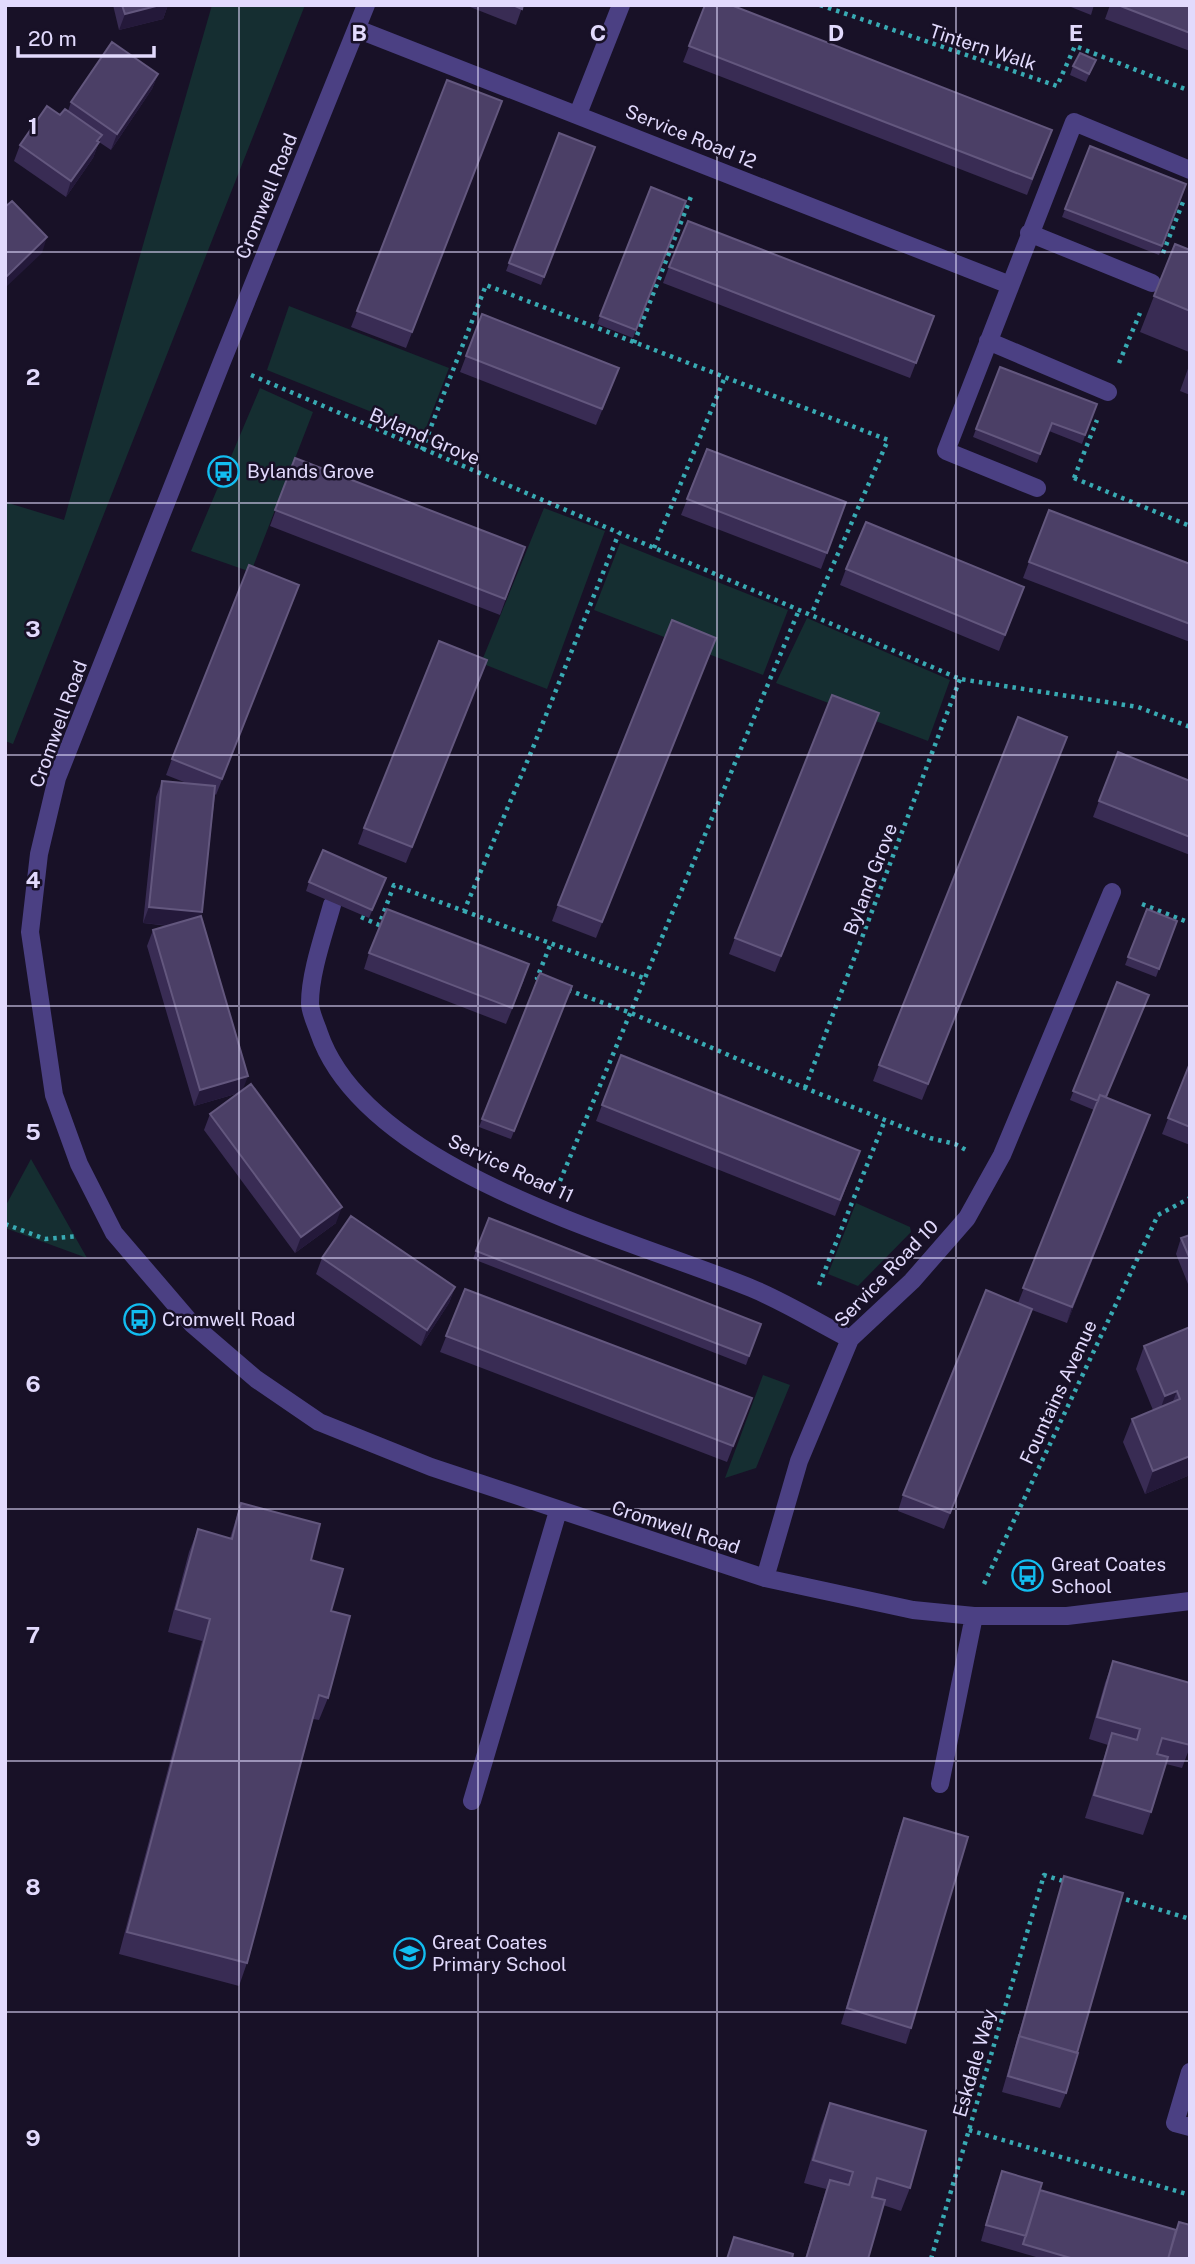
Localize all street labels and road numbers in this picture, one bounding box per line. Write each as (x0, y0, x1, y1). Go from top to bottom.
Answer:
street label: Tintern Walk (927, 19, 1040, 75)
street label: Service Road 12 (622, 100, 760, 172)
street label: Cromwell Road (231, 130, 301, 262)
street label: Byland Grove (366, 403, 484, 469)
street label: Cromwell Road (25, 658, 91, 790)
street label: Byland Grove (839, 820, 901, 938)
street label: Service Road 11 (445, 1129, 577, 1207)
street label: Service Road 10 (829, 1215, 943, 1331)
street label: Fountains Avenue (1015, 1316, 1101, 1468)
street label: Cromwell Road (609, 1496, 743, 1558)
street label: Eskdale Way (948, 2007, 1000, 2119)

